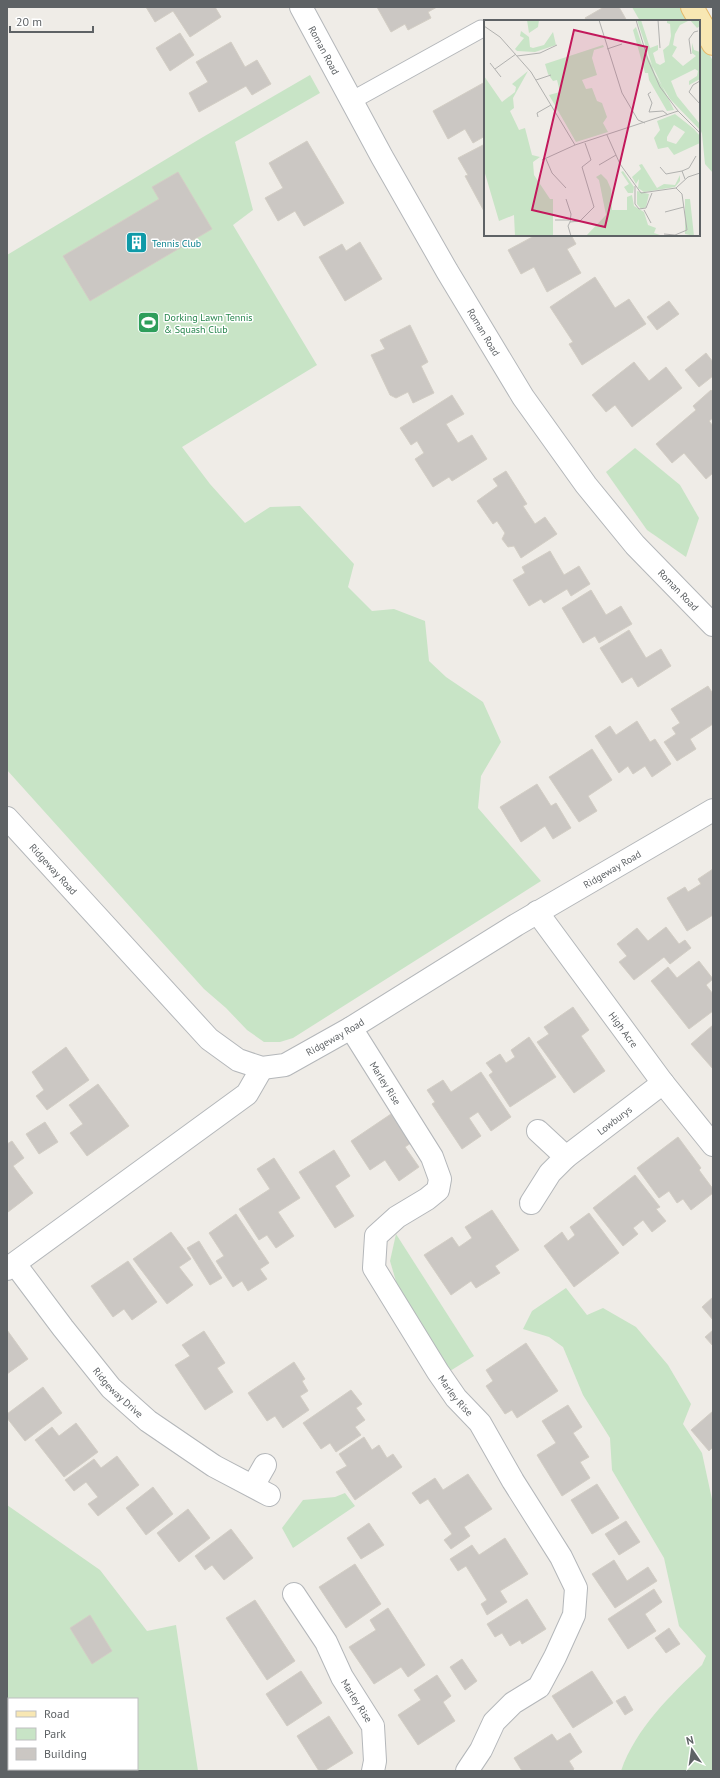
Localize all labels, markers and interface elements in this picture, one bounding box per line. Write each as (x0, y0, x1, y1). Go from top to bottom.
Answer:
scale bar (10, 8, 93, 34)
text: 20 m (16, 14, 42, 29)
inset map (484, 20, 700, 236)
street label: Roman Road (306, 24, 343, 77)
building icon: Tennis Club (124, 230, 150, 256)
place label: Tennis Club (152, 237, 201, 250)
street label: Roman Road (464, 306, 503, 358)
sports icon: Dorking Lawn Tennis & Squash Club (136, 310, 162, 336)
place label: Dorking Lawn Tennis & Squash Club (164, 311, 253, 336)
street label: Roman Road (655, 566, 702, 613)
street label: Ridgeway Road (27, 841, 80, 897)
street label: Ridgeway Road (581, 847, 643, 891)
street label: High Acre (606, 1009, 641, 1050)
street label: Ridgeway Road (303, 1015, 366, 1059)
street label: Marley Rise (367, 1059, 404, 1107)
street label: Lowburys (594, 1103, 634, 1137)
street label: Ridgeway Drive (90, 1364, 146, 1420)
street label: Marley Rise (435, 1372, 476, 1419)
street label: Marley Rise (338, 1676, 375, 1725)
legend (8, 1698, 138, 1770)
text: Road (44, 1706, 69, 1721)
text: Park (44, 1726, 66, 1741)
north arrow (672, 1730, 712, 1770)
text: N (685, 1733, 695, 1748)
text: Building (44, 1746, 87, 1761)

